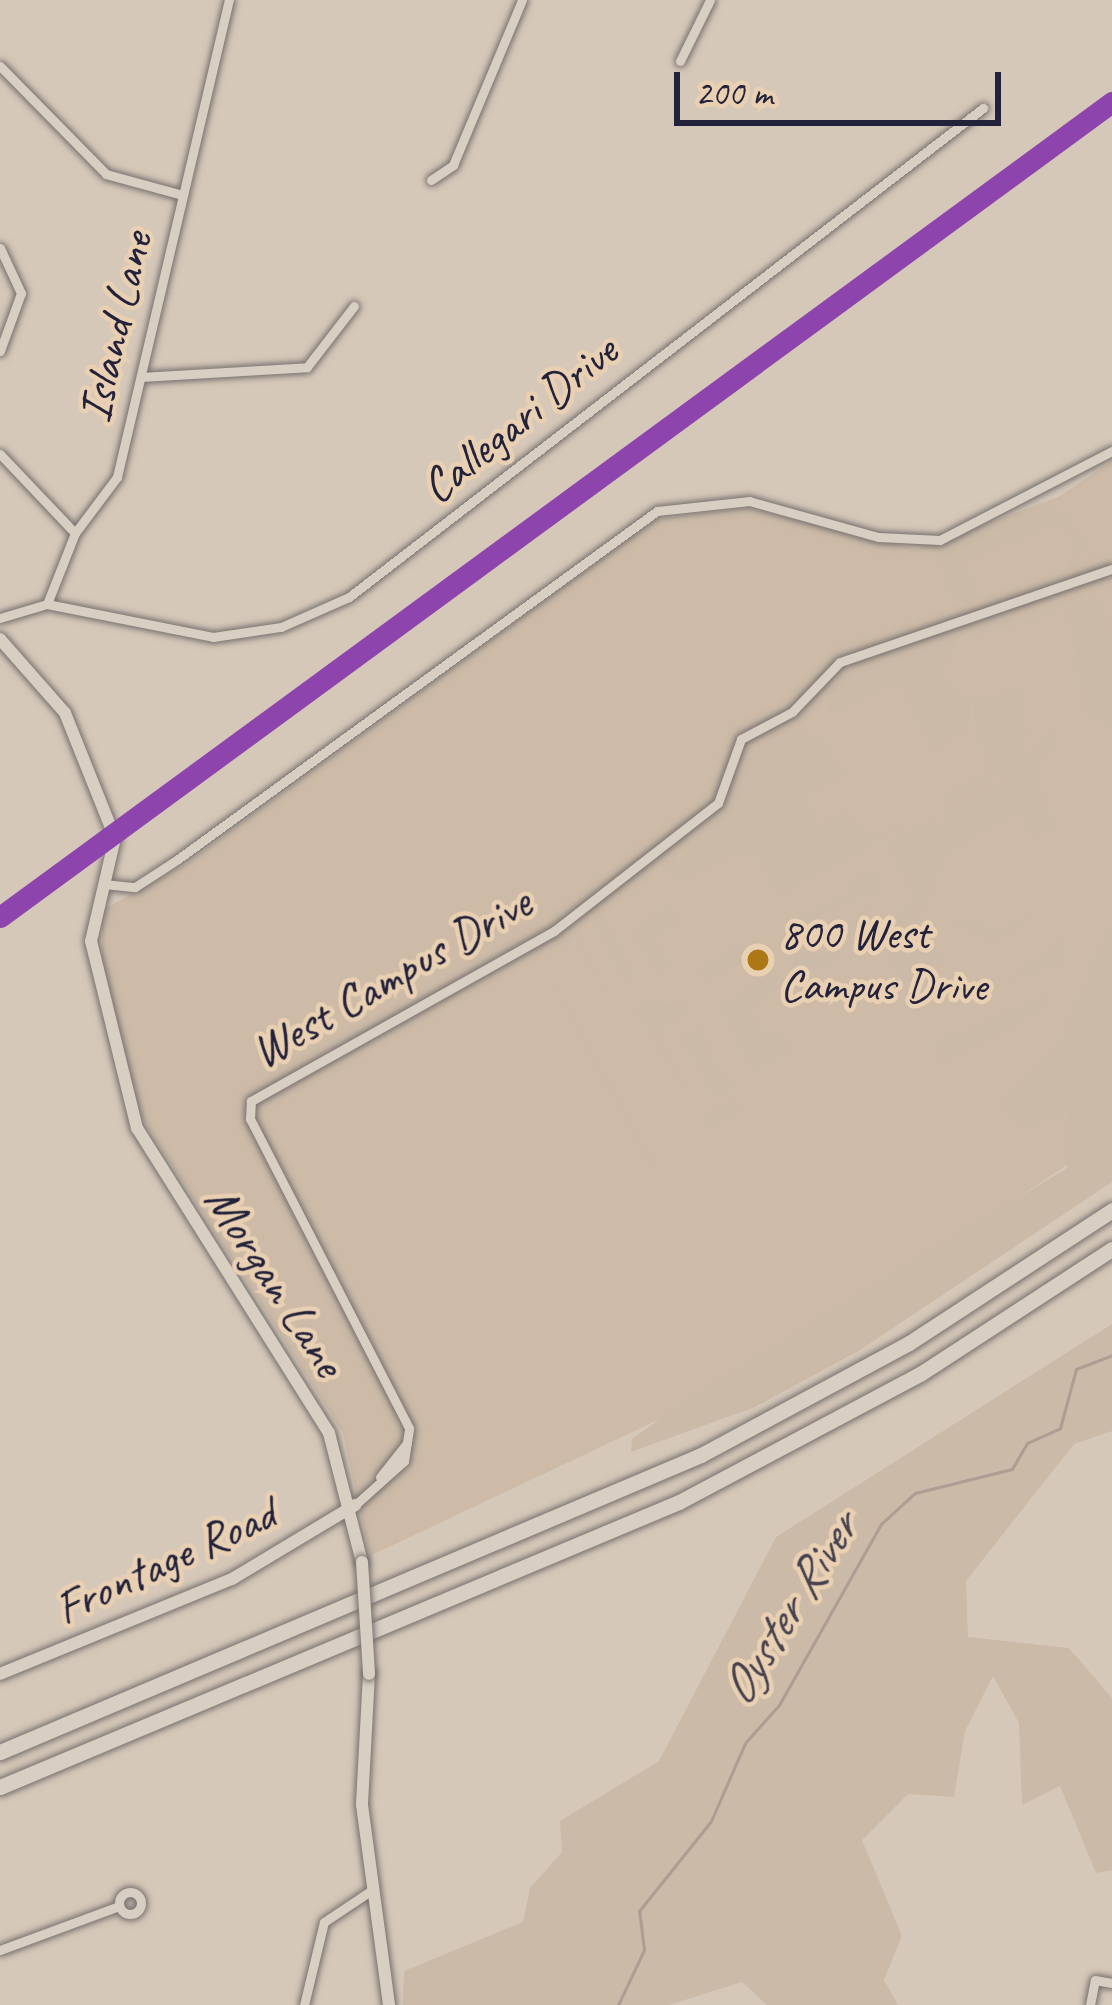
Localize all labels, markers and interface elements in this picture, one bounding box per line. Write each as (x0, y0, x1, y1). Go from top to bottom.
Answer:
scale bar (680, 48, 1007, 122)
text: 200 m (695, 70, 772, 116)
street label: Island Lane (65, 226, 165, 428)
street label: Callegari Drive (409, 322, 629, 516)
street label: West Campus Drive (240, 873, 542, 1081)
place label: 800 West Campus Drive (780, 907, 987, 1013)
marker: 800 West Campus Drive (747, 949, 769, 971)
street label: Morgan Lane (192, 1174, 358, 1388)
street label: Frontage Road (45, 1485, 285, 1637)
water label: Oyster River (705, 1502, 871, 1716)

